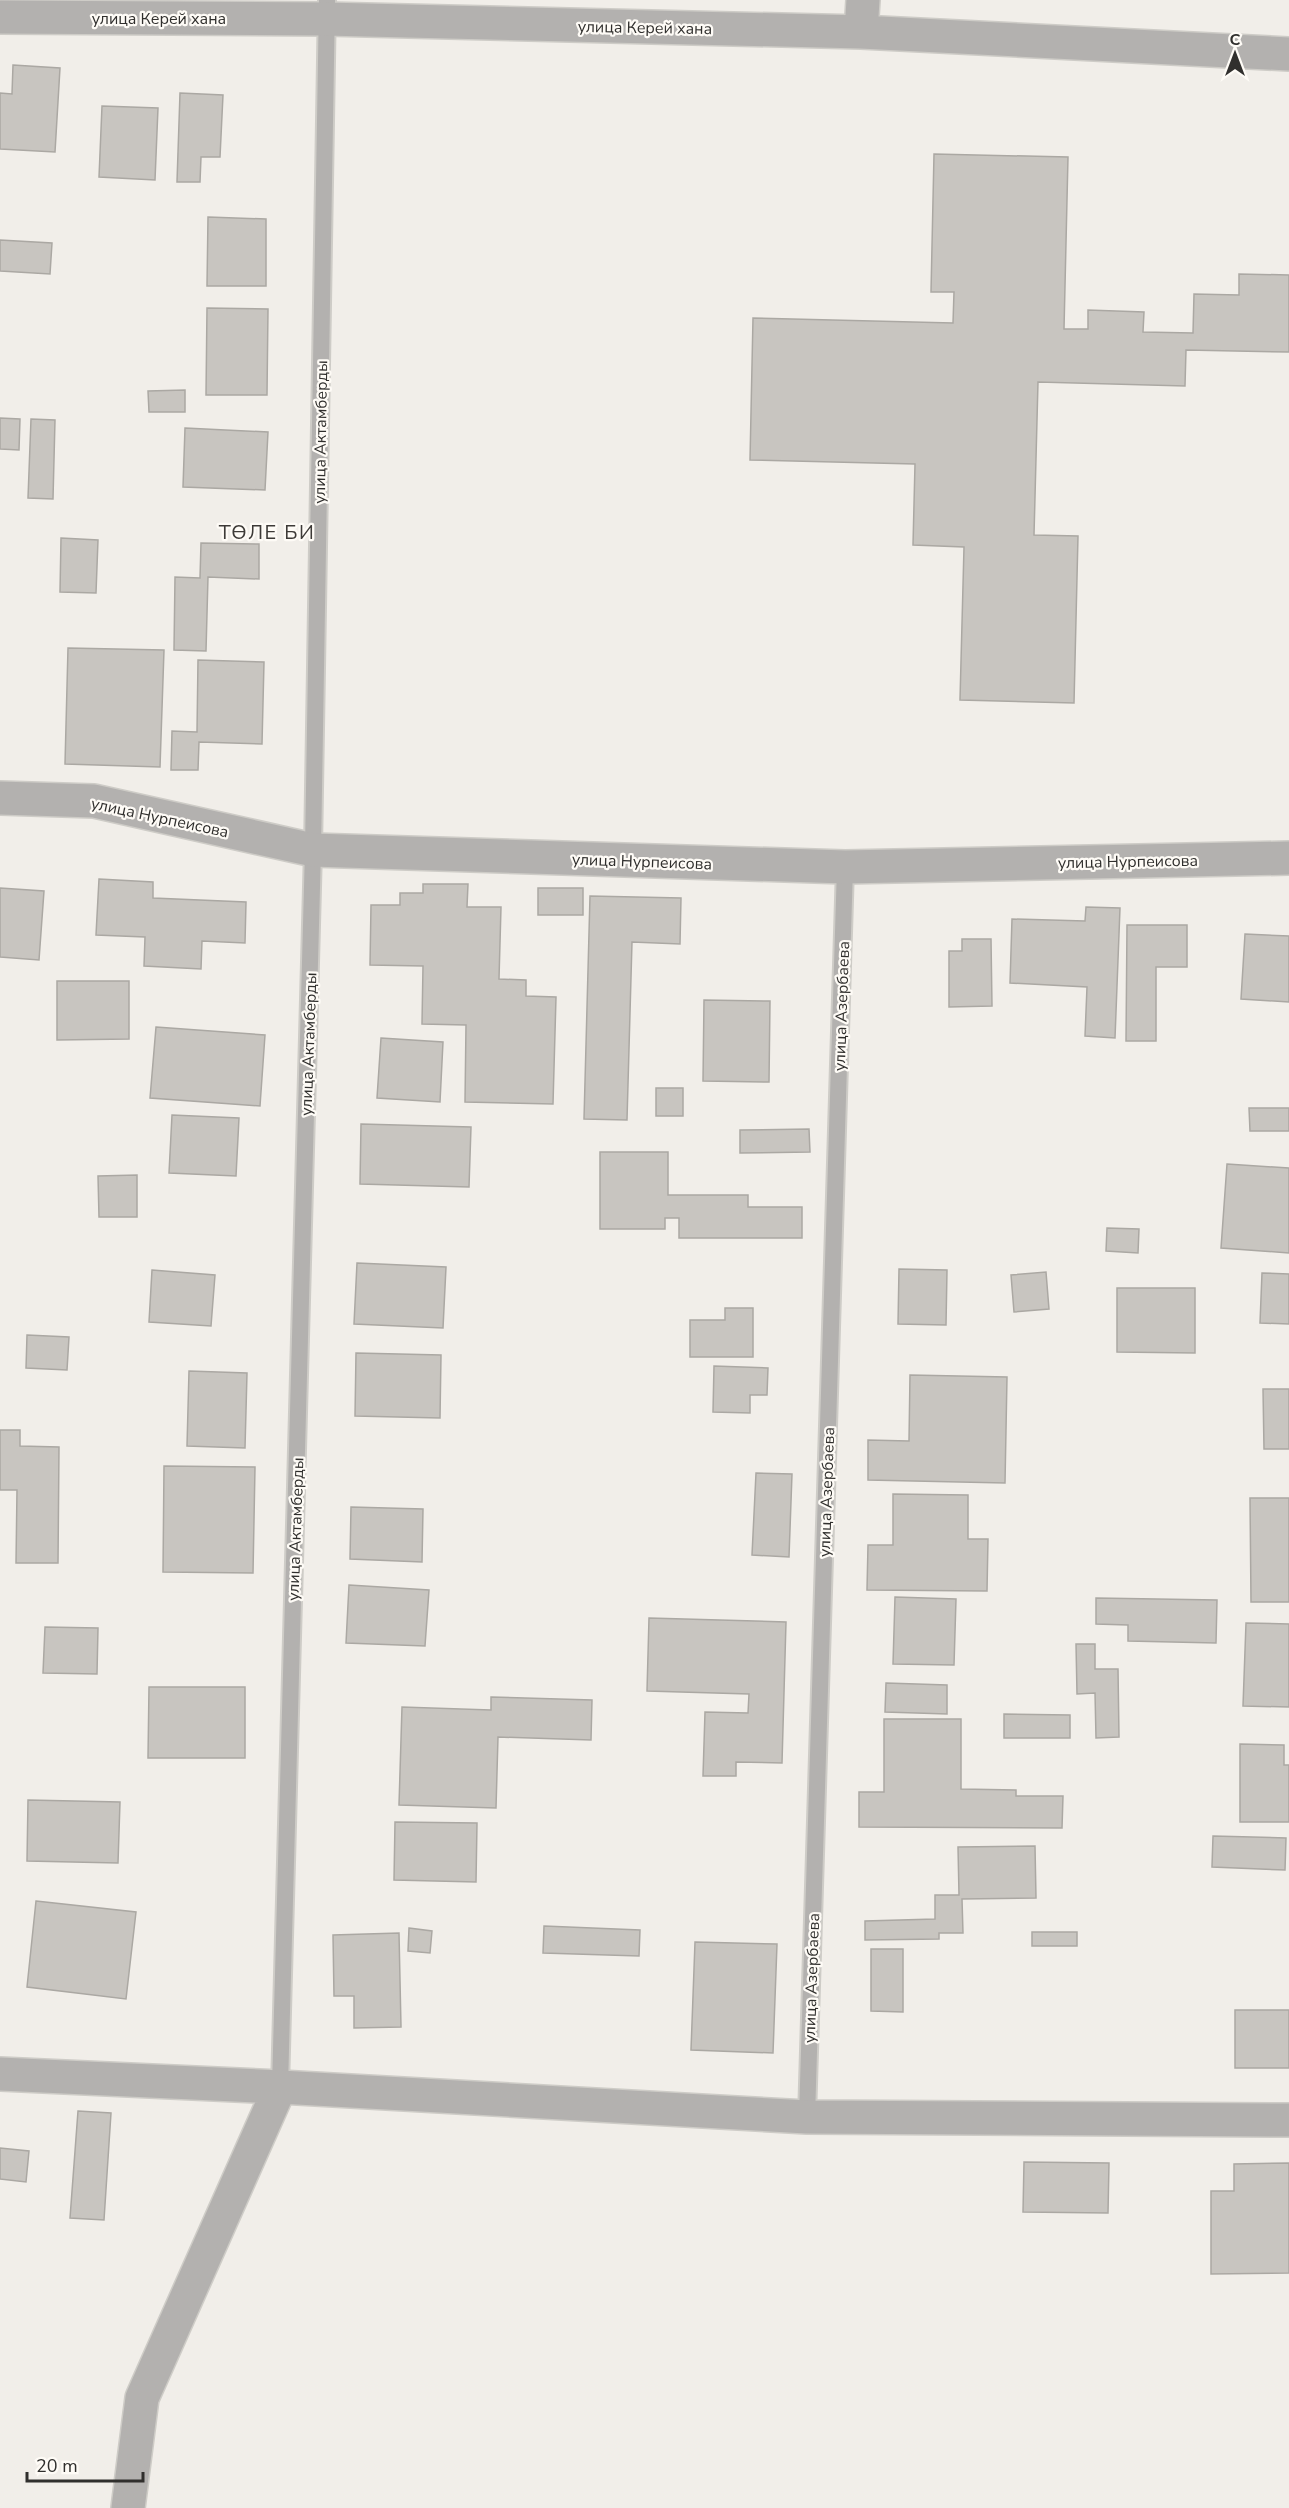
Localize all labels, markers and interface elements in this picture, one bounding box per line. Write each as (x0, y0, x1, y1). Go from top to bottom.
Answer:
street label: улица Керей хана (92, 8, 226, 30)
street label: улица Керей хана (578, 16, 712, 40)
north arrow (1205, 24, 1265, 84)
text: С (1230, 29, 1241, 51)
street label: улица Актамберды (309, 360, 333, 504)
district label: ТӨЛЕ БИ (219, 519, 315, 546)
street label: улица Нурпеисова (89, 793, 231, 843)
street label: улица Нурпеисова (572, 849, 712, 875)
street label: улица Нурпеисова (1058, 850, 1198, 874)
street label: улица Азербаева (829, 941, 855, 1072)
street label: улица Актамберды (296, 972, 322, 1116)
street label: улица Азербаева (814, 1427, 840, 1558)
street label: улица Актамберды (283, 1457, 309, 1601)
street label: улица Азербаева (799, 1913, 825, 2044)
scale bar (27, 2445, 142, 2483)
text: 20 m (36, 2454, 78, 2478)

